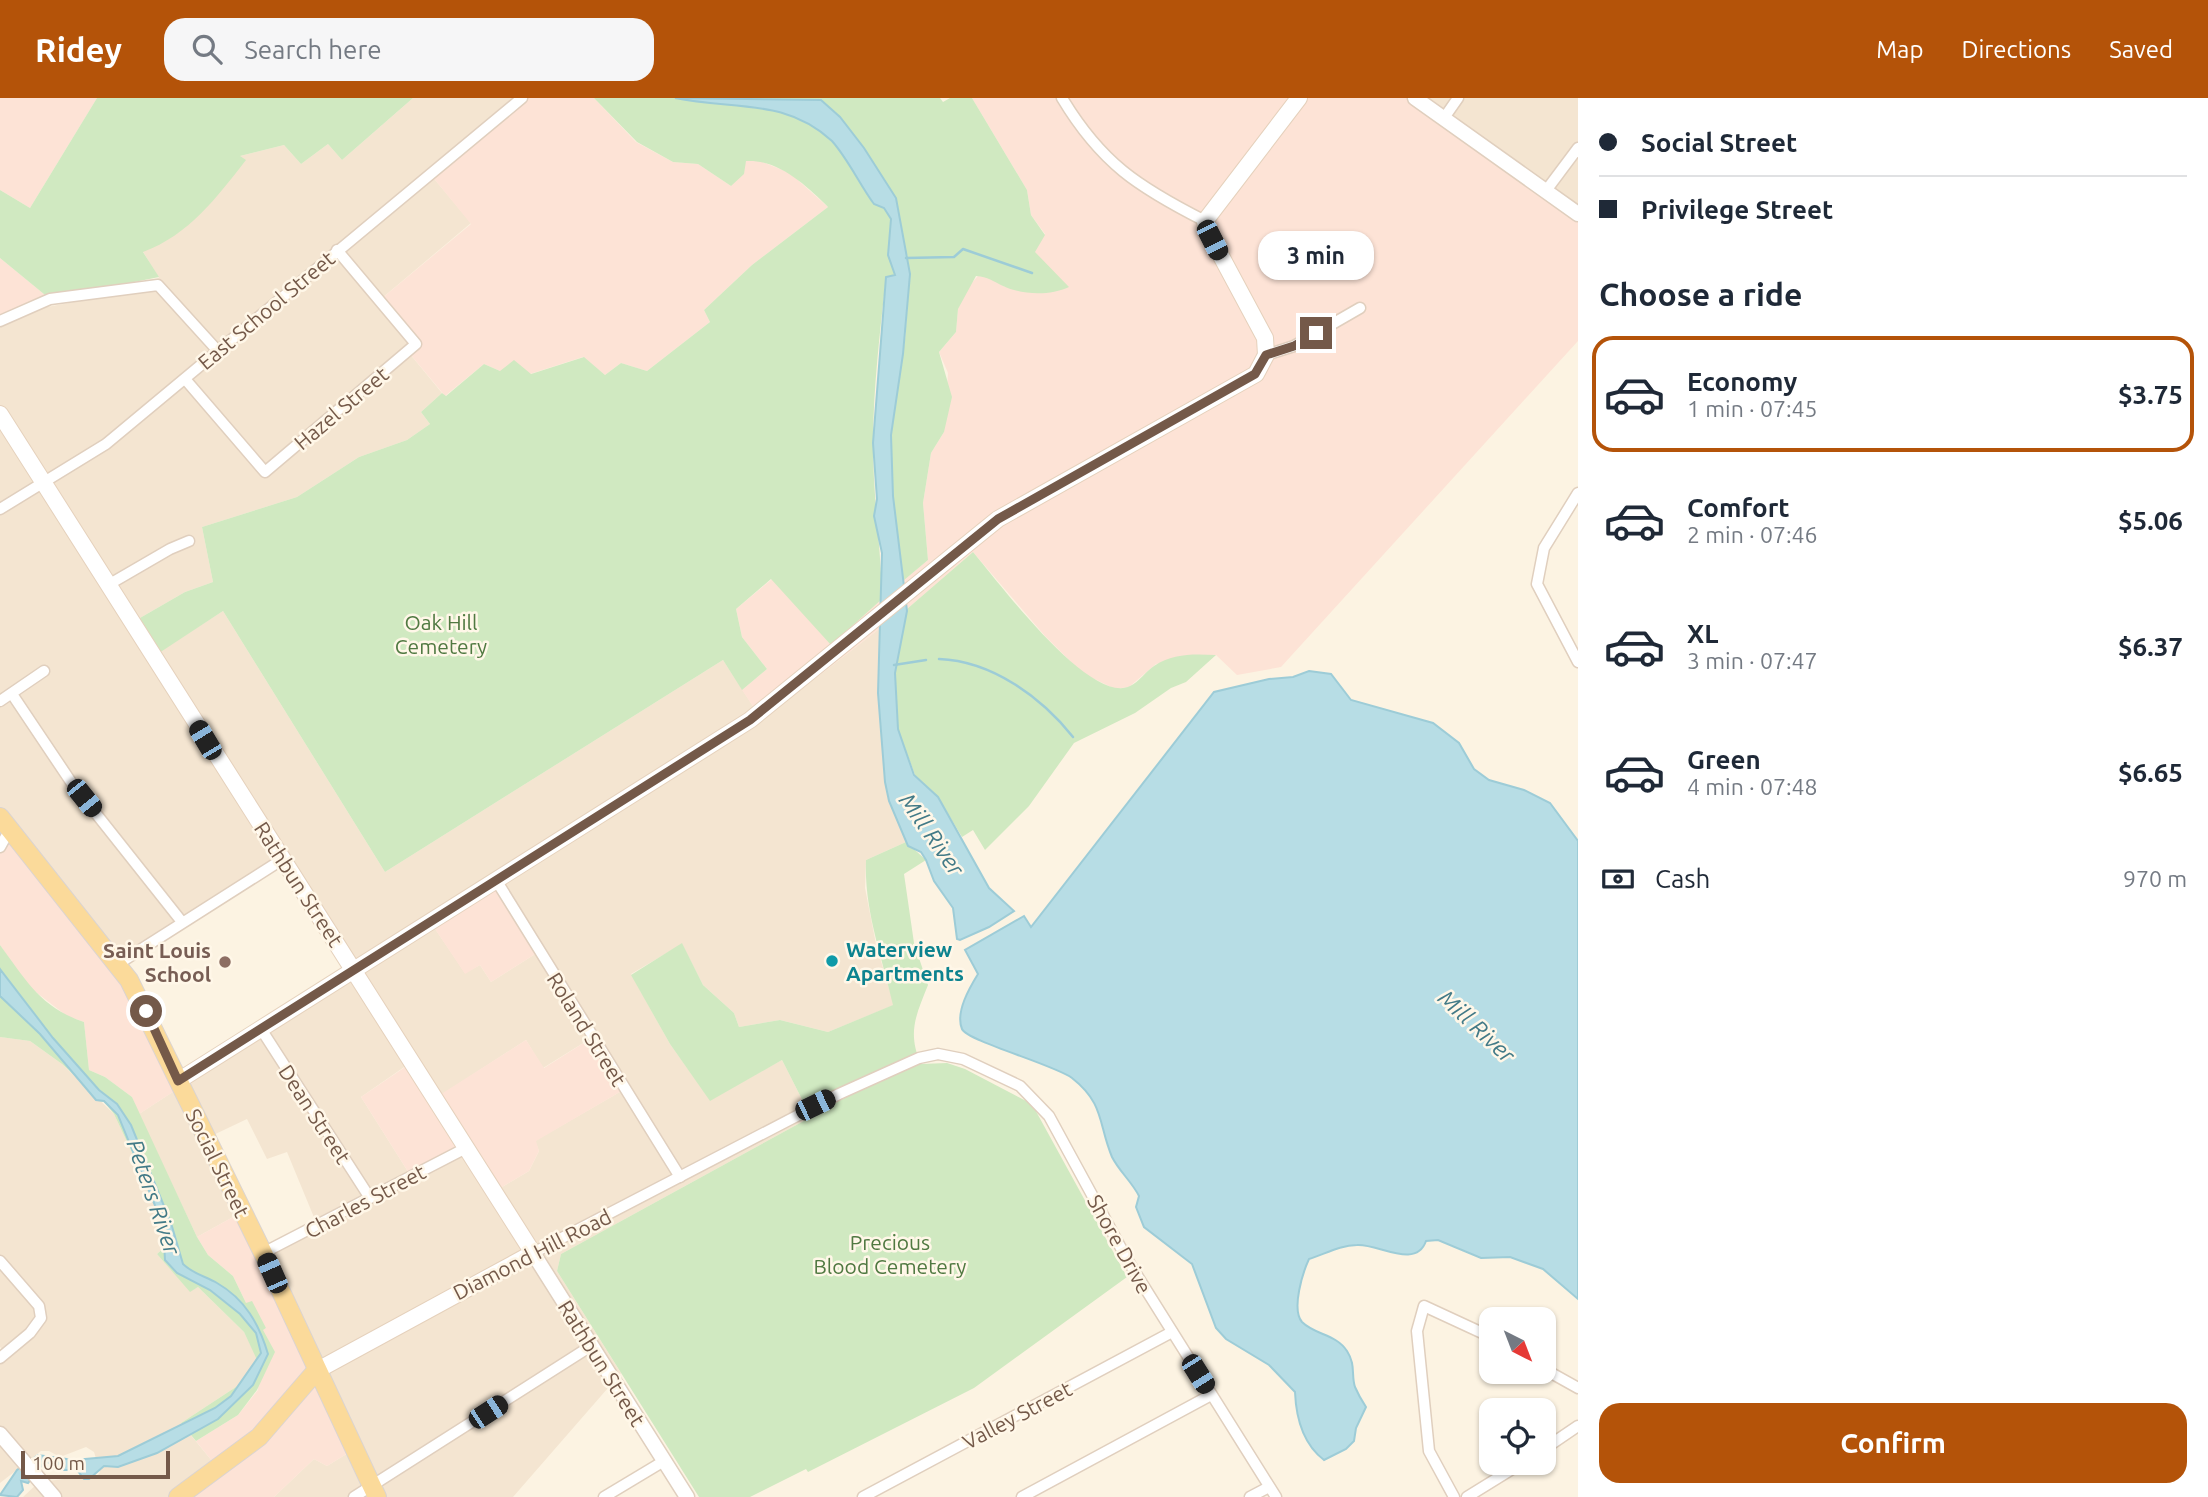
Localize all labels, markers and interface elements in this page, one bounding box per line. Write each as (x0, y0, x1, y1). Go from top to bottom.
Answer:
search box (164, 18, 654, 81)
icon: search (188, 30, 226, 68)
text: Ridey (35, 31, 122, 68)
text: Search here (244, 35, 382, 64)
text: Map (1876, 36, 1923, 63)
text: Directions (1961, 36, 2071, 63)
text: Saved (2109, 36, 2173, 63)
text: Social Street (1641, 128, 1797, 157)
text: Privilege Street (1641, 195, 1833, 224)
car (1194, 217, 1231, 263)
callout: 3 min (1258, 232, 1374, 280)
text: 3 min (1287, 243, 1345, 268)
street label: East School Street (193, 246, 339, 374)
text: Choose a ride (1599, 276, 1802, 312)
route end (1300, 317, 1332, 349)
street label: Hazel Street (289, 362, 393, 454)
icon: car (1603, 363, 1666, 426)
text: Economy (1687, 367, 1797, 396)
text: $3.75 (2118, 380, 2183, 409)
text: 1 min · 07:45 (1687, 396, 1818, 421)
icon: car (1603, 489, 1666, 552)
text: Comfort (1687, 493, 1790, 522)
text: $5.06 (2118, 506, 2183, 535)
text: 2 min · 07:46 (1687, 522, 1818, 547)
park label: Oak Hill Cemetery (395, 610, 487, 658)
icon: car (1603, 615, 1666, 678)
text: XL (1687, 619, 1718, 648)
text: $6.37 (2118, 632, 2183, 661)
text: 3 min · 07:47 (1687, 648, 1818, 673)
car (186, 717, 225, 763)
icon: car (1603, 741, 1666, 804)
text: Green (1687, 745, 1761, 774)
text: $6.65 (2118, 758, 2183, 787)
text: 4 min · 07:48 (1687, 774, 1818, 799)
car (63, 775, 106, 821)
water label: Mill River (895, 788, 970, 881)
street label: Rathbun Street (250, 817, 348, 951)
icon: cash (1599, 860, 1637, 898)
text: Cash (1655, 864, 1710, 893)
text: 970 m (2123, 866, 2187, 891)
place label: Waterview Apartments (846, 937, 964, 985)
place label: Saint Louis School (103, 938, 211, 986)
marker: Waterview Apartments (824, 953, 840, 969)
marker: Saint Louis School (217, 954, 233, 970)
street label: Roland Street (543, 968, 631, 1090)
water label: Mill River (1434, 985, 1521, 1068)
route start (130, 995, 162, 1027)
street label: Dean Street (274, 1060, 356, 1168)
car (792, 1086, 839, 1124)
street label: Social Street (181, 1105, 255, 1221)
water label: Peters River (123, 1136, 186, 1259)
street label: Charles Street (301, 1159, 429, 1243)
street label: Shore Drive (1083, 1190, 1157, 1298)
street label: Diamond Hill Road (449, 1204, 615, 1304)
park label: Precious Blood Cemetery (813, 1230, 967, 1278)
car (254, 1250, 291, 1296)
street label: Rathbun Street (554, 1296, 650, 1430)
north arrow (1479, 1307, 1556, 1384)
map controls (1479, 1307, 1556, 1475)
car (1178, 1351, 1219, 1397)
street label: Valley Street (958, 1376, 1076, 1454)
car (465, 1392, 512, 1432)
button: locate (1479, 1398, 1556, 1475)
button: Confirm (1599, 1403, 2187, 1483)
scale bar (21, 1448, 170, 1480)
text: 100 m (32, 1452, 85, 1474)

